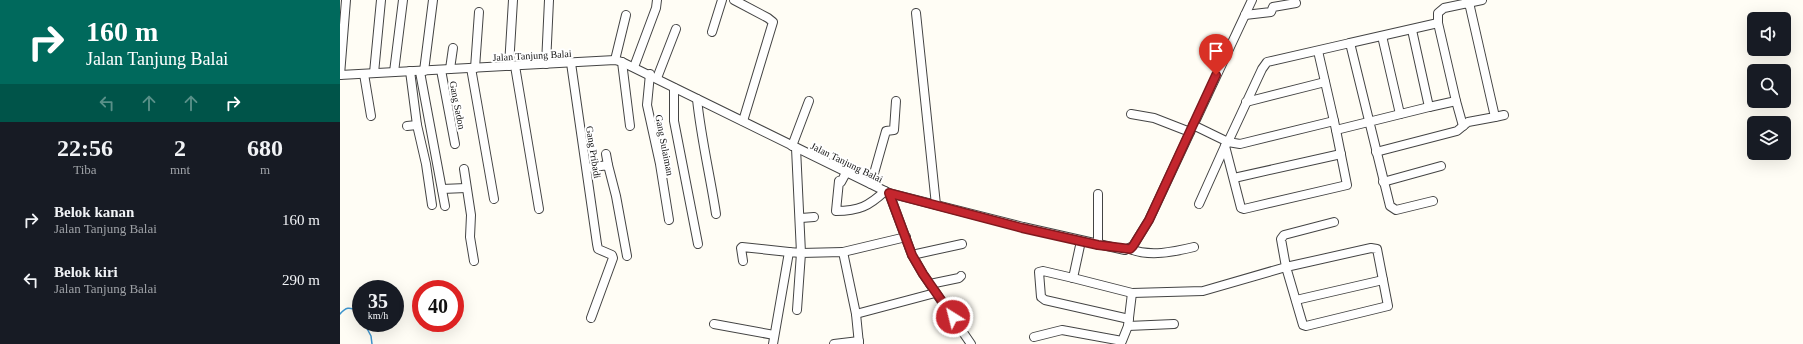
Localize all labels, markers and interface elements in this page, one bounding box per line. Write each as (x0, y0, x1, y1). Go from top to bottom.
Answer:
map controls (1747, 12, 1791, 160)
button: sound (1747, 12, 1791, 56)
icon: right (20, 16, 72, 68)
text: 160 m (86, 16, 158, 47)
pin (1199, 34, 1233, 75)
icon: arrive (1205, 40, 1227, 62)
street label: Jalan Tanjung Balai (492, 48, 572, 63)
text: Jalan Tanjung Balai (86, 49, 228, 69)
button: search (1747, 64, 1791, 108)
street label: Gang Sadon (447, 80, 468, 130)
icon: left (96, 92, 118, 114)
icon: ahead (138, 92, 160, 114)
icon: ahead (180, 92, 202, 114)
icon: right (222, 92, 244, 114)
street label: Gang Sulaiman (653, 114, 676, 177)
button: layers (1747, 116, 1791, 160)
street label: Gang Pribadi (584, 125, 603, 179)
text: 22:56 (57, 135, 113, 161)
text: 2 (174, 135, 186, 161)
text: 680 (247, 135, 283, 161)
street label: Jalan Tanjung Balai (809, 140, 885, 185)
text: Tiba (73, 162, 97, 177)
text: mnt (170, 162, 190, 177)
text: m (260, 162, 270, 177)
text: Belok kanan (54, 204, 134, 220)
icon: right (20, 209, 42, 231)
text: 160 m (282, 212, 320, 228)
text: Jalan Tanjung Balai (54, 221, 157, 236)
text: Belok kiri (54, 264, 118, 280)
icon: left (20, 269, 42, 291)
text: 290 m (282, 272, 320, 288)
speed limit sign: 40 (412, 280, 464, 332)
text: Jalan Tanjung Balai (54, 281, 157, 296)
text: 35 (368, 290, 388, 312)
position arrow (932, 296, 974, 338)
text: km/h (368, 310, 388, 321)

